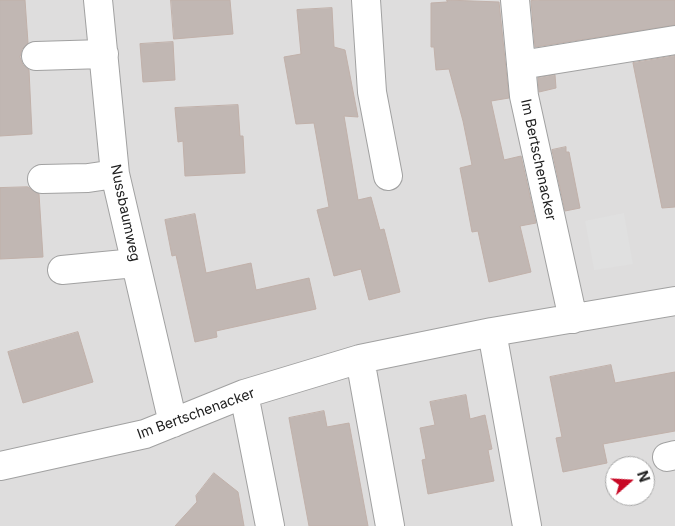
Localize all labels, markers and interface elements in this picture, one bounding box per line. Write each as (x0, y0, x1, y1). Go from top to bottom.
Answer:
street label: Im Bertschenacker (517, 98, 559, 222)
street label: Nussbaumweg (107, 163, 143, 263)
street label: Im Bertschenacker (135, 385, 257, 443)
north arrow (605, 456, 655, 506)
text: N (634, 468, 653, 484)

